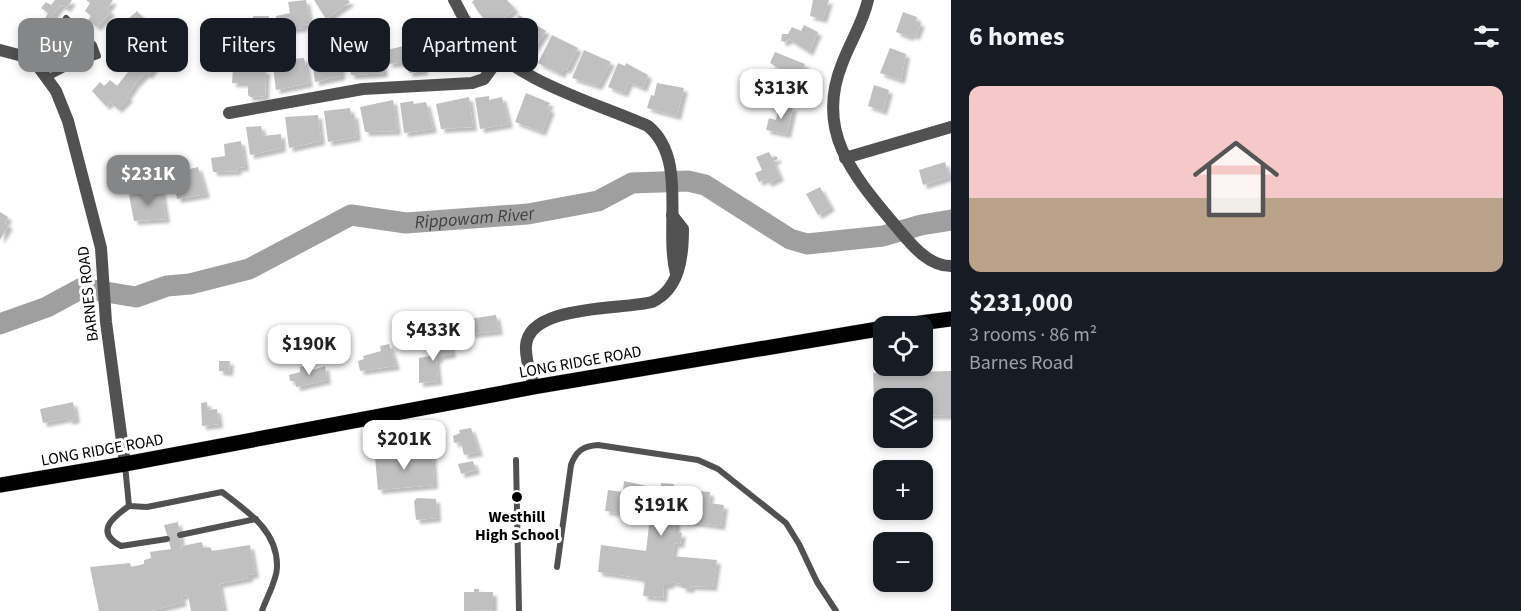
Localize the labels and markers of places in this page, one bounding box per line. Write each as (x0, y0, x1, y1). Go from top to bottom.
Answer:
pin: $313K (739, 69, 823, 120)
pin: $231K (106, 155, 190, 206)
pin: $433K (391, 311, 475, 362)
pin: $190K (267, 325, 351, 376)
pin: $201K (362, 420, 446, 471)
pin: $191K (619, 486, 703, 537)
marker: Westhill High School (510, 490, 524, 504)
place label: Westhill High School (475, 506, 559, 546)

